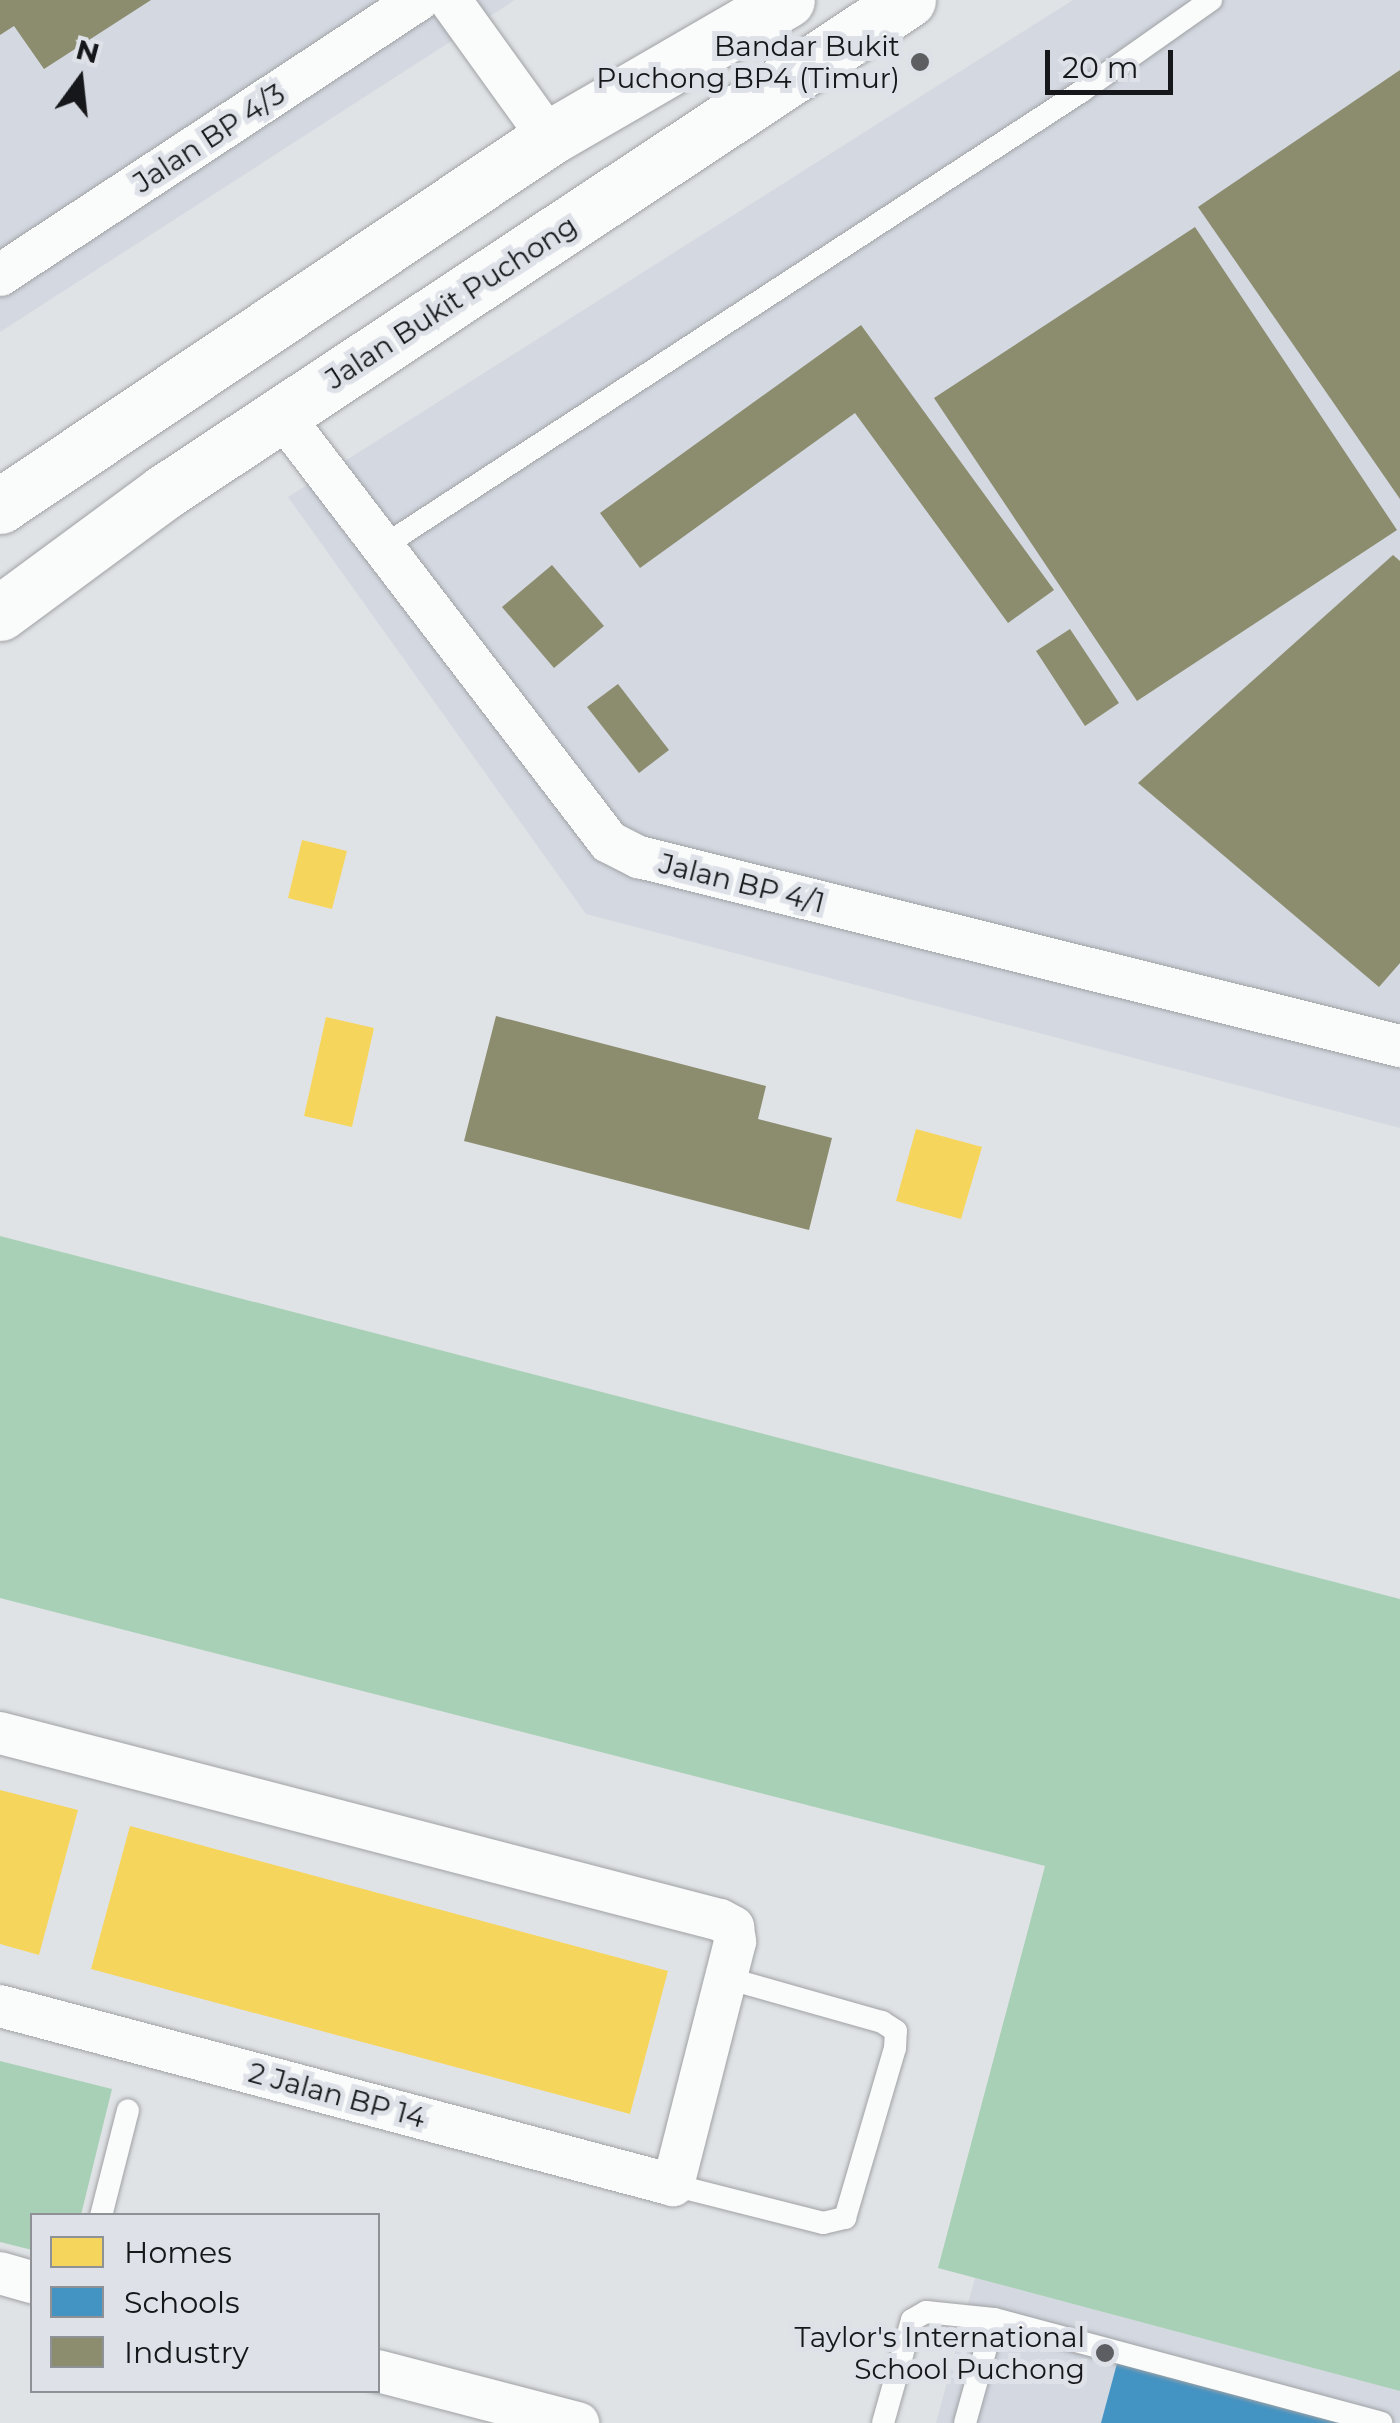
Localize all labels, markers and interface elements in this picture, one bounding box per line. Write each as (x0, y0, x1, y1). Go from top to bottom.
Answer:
place label: Bandar Bukit Puchong BP4 (Timur) (596, 29, 900, 95)
north arrow (30, 30, 130, 130)
scale bar (1050, 30, 1178, 92)
text: N (72, 32, 103, 70)
text: 20 m (1062, 49, 1139, 86)
marker: Bandar Bukit Puchong BP4 (Timur) (909, 51, 931, 73)
street label: Jalan BP 4/3 (127, 77, 291, 199)
street label: Jalan Bukit Puchong (319, 208, 583, 396)
street label: Jalan BP 4/1 (656, 846, 828, 920)
street label: 2 Jalan BP 14 (245, 2055, 429, 2135)
legend (30, 2213, 380, 2393)
text: Homes (124, 2234, 232, 2271)
text: Schools (124, 2284, 240, 2321)
place label: Taylor's International School Puchong (795, 2320, 1085, 2386)
text: Industry (124, 2334, 249, 2371)
marker: Taylor's International School Puchong (1094, 2342, 1116, 2364)

